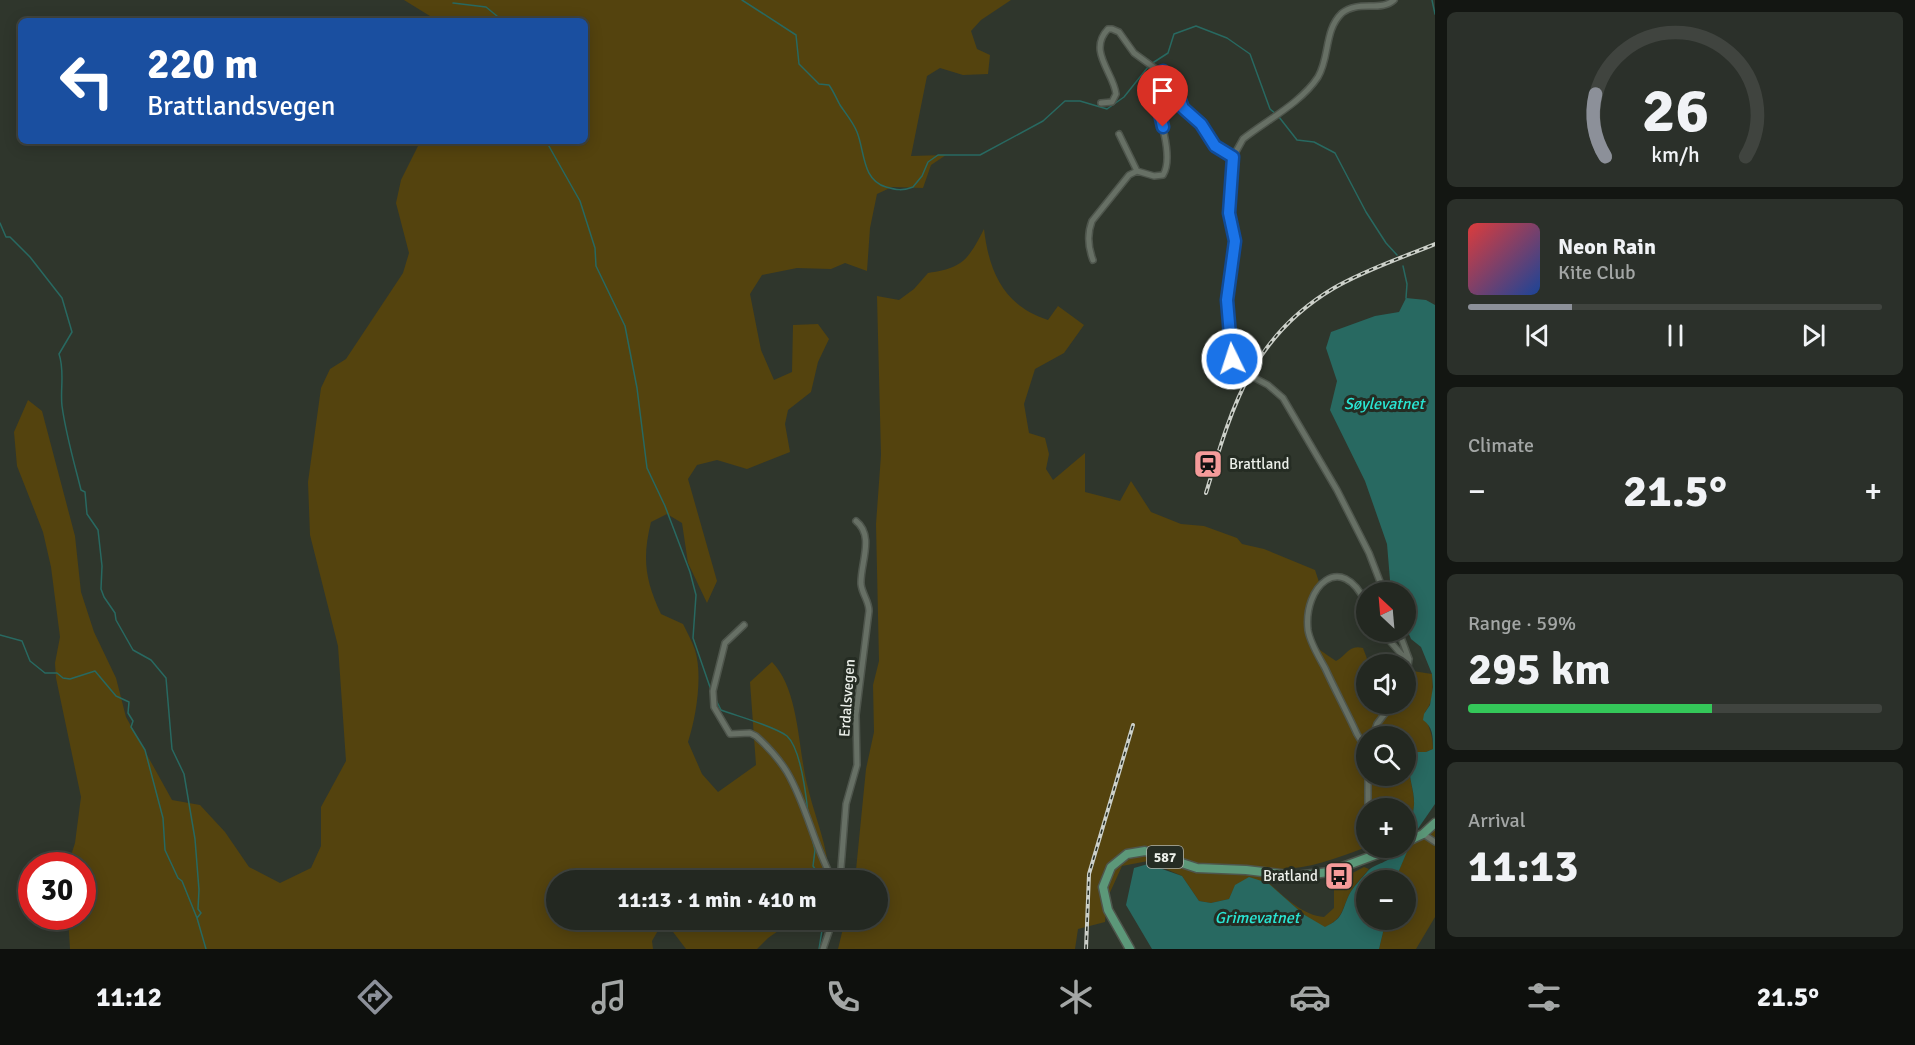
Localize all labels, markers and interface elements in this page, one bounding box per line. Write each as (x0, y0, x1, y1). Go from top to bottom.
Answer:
text: 220 m (147, 39, 258, 90)
icon: left (48, 42, 126, 120)
pin (1137, 65, 1188, 127)
text: 26 (1641, 72, 1709, 149)
icon: arrive (1146, 74, 1179, 107)
text: Brattlandsvegen (147, 90, 335, 123)
text: km/h (1651, 142, 1699, 168)
text: Neon Rain (1558, 233, 1656, 260)
text: Kite Club (1558, 260, 1636, 285)
icon: previous (1521, 319, 1554, 352)
icon: pause (1659, 319, 1692, 352)
icon: next (1797, 319, 1830, 352)
position arrow (1200, 327, 1264, 391)
water label: Søylevatnet (1344, 394, 1426, 414)
text: Climate (1468, 433, 1534, 458)
station icon: Brattland (1192, 448, 1224, 480)
place label: Brattland (1229, 455, 1289, 473)
text: 21.5° (1623, 464, 1727, 519)
text: − (1468, 471, 1486, 512)
text: + (1864, 471, 1882, 512)
north arrow (1356, 582, 1416, 642)
map controls (1356, 582, 1416, 930)
text: Range · 59% (1468, 611, 1576, 636)
text: 295 km (1468, 642, 1611, 697)
button: sound (1356, 654, 1416, 714)
street label: Erdalsvegen (835, 658, 859, 738)
button: search (1356, 726, 1416, 786)
button: + (1356, 798, 1416, 858)
text: Arrival (1468, 808, 1526, 833)
text: 11:13 (1468, 839, 1578, 894)
road number: 587 (1147, 846, 1183, 868)
speed limit sign: 30 (18, 852, 96, 930)
bus stop icon: Bratland (1323, 860, 1355, 892)
place label: Bratland (1263, 867, 1318, 885)
button: − (1356, 870, 1416, 930)
text: 11:13 · 1 min · 410 m (617, 886, 817, 913)
water label: Grimevatnet (1215, 908, 1302, 928)
icon: directions (354, 976, 396, 1018)
icon: music (588, 976, 630, 1018)
icon: phone (822, 976, 864, 1018)
icon: climate (1055, 976, 1097, 1018)
icon: car (1289, 976, 1331, 1018)
icon: filters (1523, 976, 1565, 1018)
text: 11:12 (96, 981, 162, 1014)
text: 21.5° (1757, 981, 1819, 1014)

